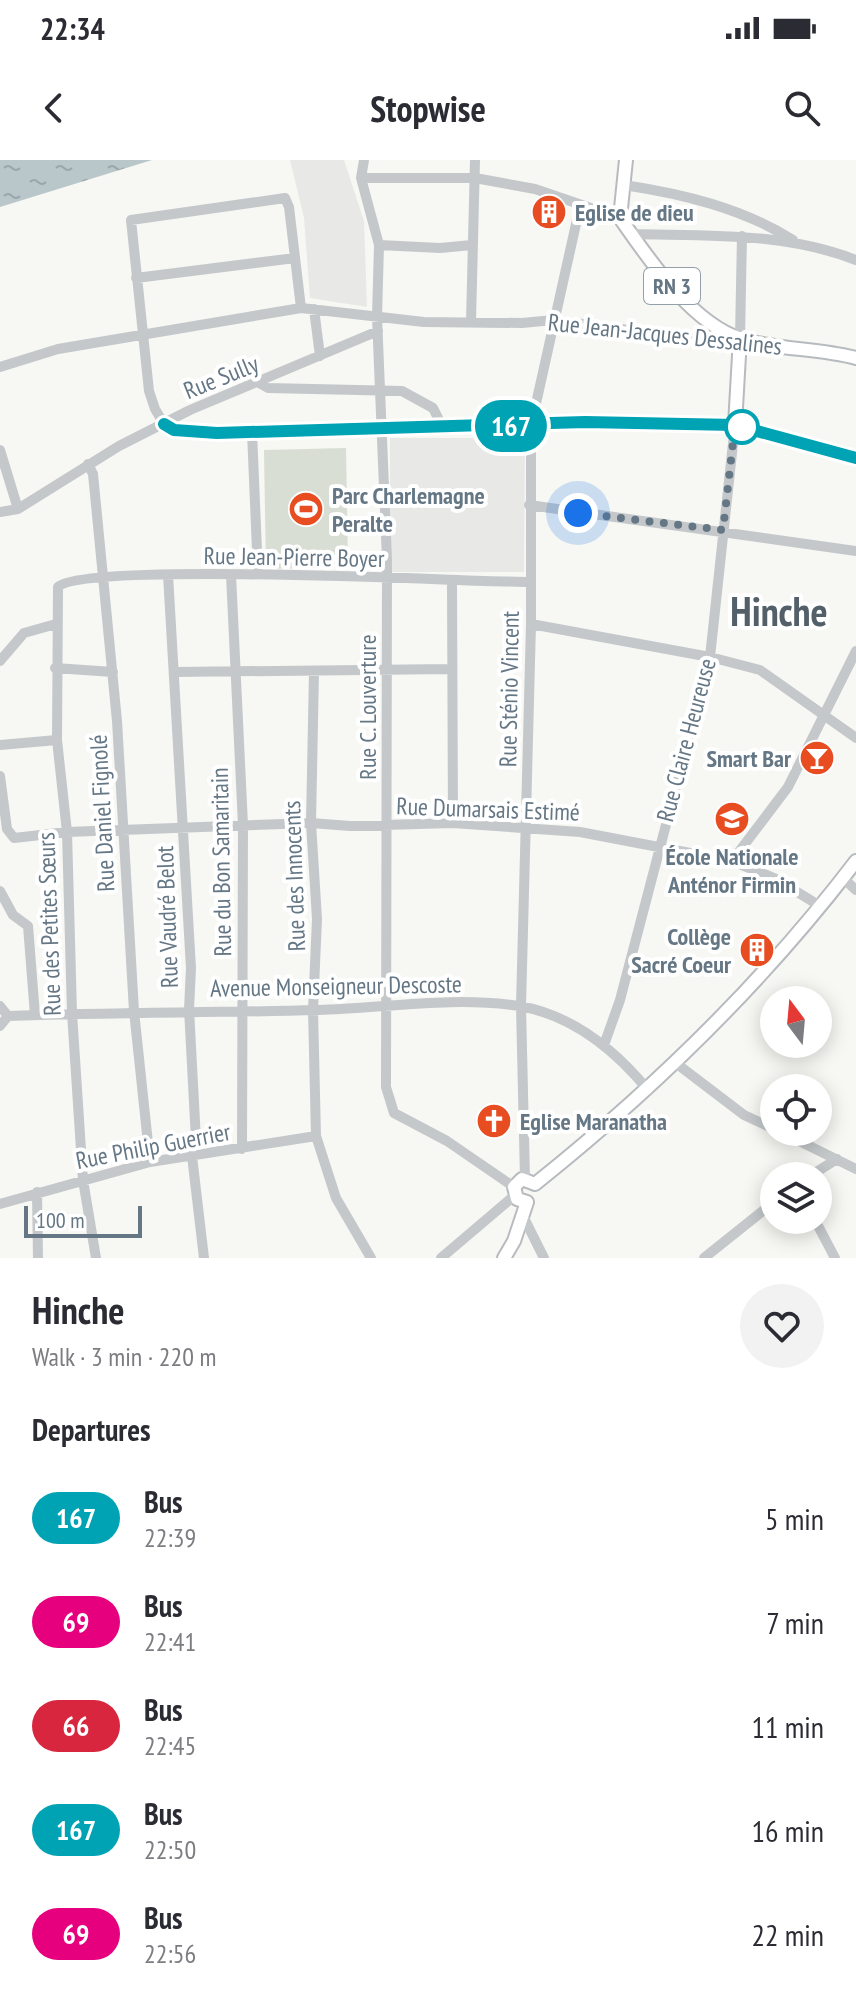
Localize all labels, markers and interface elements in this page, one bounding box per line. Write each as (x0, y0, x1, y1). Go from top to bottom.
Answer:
text: 22:34 (40, 9, 105, 48)
text: Stopwise (370, 85, 486, 132)
icon: back (32, 86, 76, 130)
icon: search (780, 86, 824, 130)
building icon: Eglise de dieu (530, 193, 568, 231)
place label: Eglise de dieu (575, 197, 694, 228)
road number: RN 3 (644, 268, 700, 304)
street label: Rue Jean-Jacques Dessalines (547, 306, 783, 362)
street label: Rue Sully (179, 348, 263, 406)
line badge: 167 (465, 400, 557, 452)
text: 167 (491, 407, 531, 444)
unlabelled marker (725, 410, 759, 444)
place label: Parc Charlemagne Peralte (332, 480, 485, 539)
sports icon: Parc Charlemagne Peralte (287, 490, 325, 528)
your location (558, 493, 598, 533)
street label: Rue Jean-Pierre Boyer (203, 540, 385, 574)
district label: Hinche (730, 585, 828, 637)
street label: Rue Sténio Vincent (492, 610, 526, 767)
street label: Rue C. Louverture (352, 634, 383, 780)
street label: Rue Claire Heureuse (649, 655, 723, 825)
street label: Rue Daniel Fignolé (82, 734, 122, 892)
bar icon: Smart Bar (798, 739, 836, 777)
place label: Smart Bar (706, 743, 792, 774)
street label: Rue du Bon Samaritain (204, 767, 238, 957)
street label: Rue Dumarsais Estimé (396, 790, 580, 828)
street label: Rue des Innocents (276, 800, 312, 952)
school or university icon: École Nationale Anténor Firmin (713, 800, 751, 838)
street label: Rue des Petites Sœurs (30, 832, 68, 1016)
place label: École Nationale Anténor Firmin (666, 841, 798, 900)
street label: Rue Vaudré Belot (149, 845, 185, 989)
place label: Collège Sacré Coeur (631, 921, 732, 980)
building icon: Collège Sacré Coeur (738, 931, 776, 969)
street label: Avenue Monseigneur Descoste (210, 968, 462, 1004)
north arrow (760, 986, 832, 1058)
map controls (760, 986, 832, 1234)
button: locate (760, 1074, 832, 1146)
church icon: Eglise Maranatha (475, 1102, 513, 1140)
place label: Eglise Maranatha (520, 1106, 667, 1137)
street label: Rue Philip Guerrier (73, 1116, 233, 1176)
button: layers (760, 1162, 832, 1234)
scale bar (24, 1202, 142, 1238)
text: 100 m (36, 1206, 85, 1234)
button: heart (740, 1284, 824, 1368)
text: Hinche (32, 1285, 125, 1334)
text: Walk · 3 min · 220 m (32, 1340, 216, 1373)
text: Departures (32, 1410, 150, 1449)
text: Bus (144, 1482, 183, 1521)
text: 167 (56, 1499, 96, 1536)
text: 5 min (765, 1499, 824, 1538)
text: 22:39 (144, 1521, 196, 1554)
text: Bus (144, 1586, 183, 1625)
text: 69 (63, 1603, 89, 1640)
text: 7 min (766, 1603, 824, 1642)
text: 22:41 (144, 1625, 196, 1658)
text: Bus (144, 1690, 183, 1729)
text: 66 (63, 1707, 89, 1744)
text: 11 min (751, 1707, 824, 1746)
text: 22:45 (144, 1729, 196, 1762)
text: Bus (144, 1794, 183, 1833)
text: 167 (56, 1811, 96, 1848)
text: 16 min (751, 1811, 824, 1850)
text: 22:50 (144, 1833, 196, 1866)
text: Bus (144, 1898, 183, 1937)
text: 69 (63, 1915, 89, 1952)
text: 22 min (751, 1915, 824, 1954)
text: 22:56 (144, 1937, 196, 1970)

